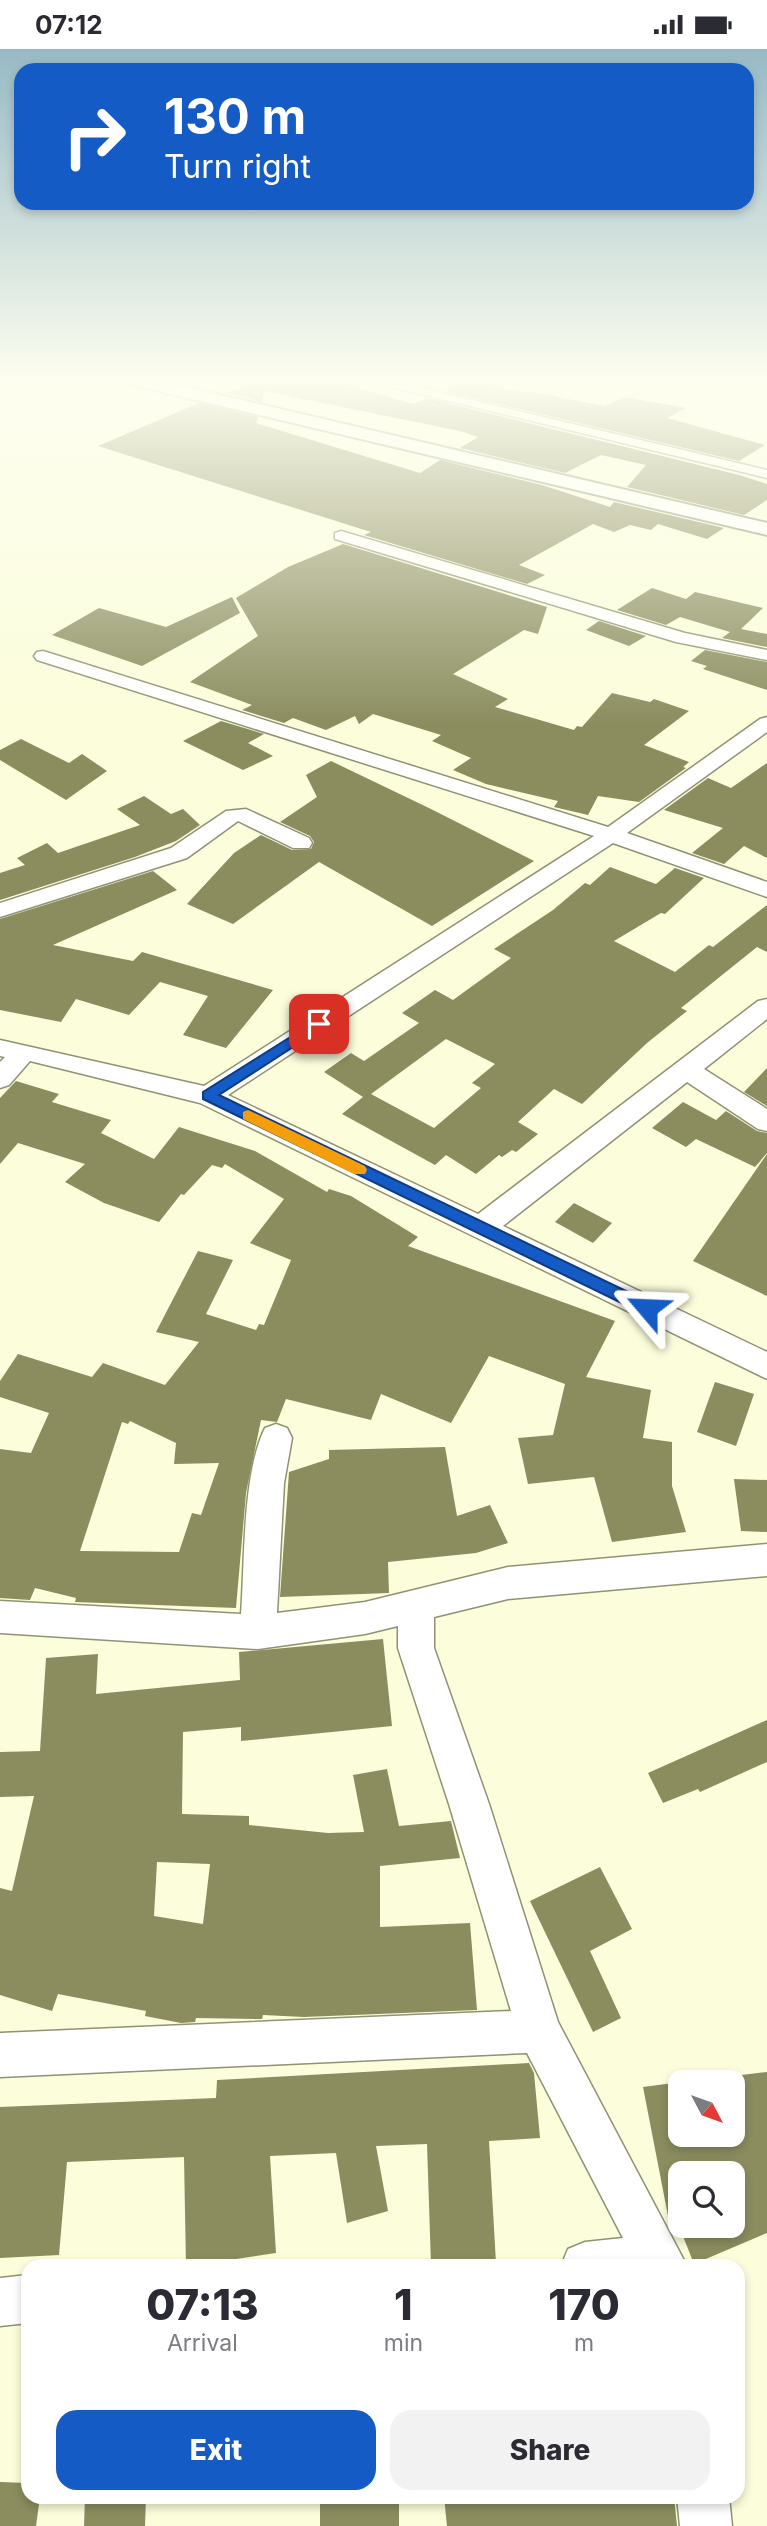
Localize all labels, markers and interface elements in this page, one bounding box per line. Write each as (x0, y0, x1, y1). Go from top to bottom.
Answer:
text: 07:12 (35, 9, 103, 40)
text: 130 m (164, 87, 306, 146)
icon: right (49, 91, 140, 182)
text: Turn right (164, 147, 311, 186)
pin (289, 994, 349, 1054)
icon: arrive (300, 1005, 338, 1043)
position arrow (610, 1271, 684, 1345)
north arrow (668, 2070, 746, 2147)
map controls (668, 2070, 745, 2238)
button: search (668, 2161, 745, 2238)
text: 07:13 (146, 2279, 259, 2330)
text: 1 (394, 2279, 413, 2330)
text: 170 (548, 2279, 620, 2330)
text: Arrival (167, 2329, 238, 2357)
text: min (384, 2329, 423, 2357)
text: m (574, 2329, 594, 2357)
button: Exit (56, 2410, 376, 2490)
button: Share (390, 2410, 710, 2490)

